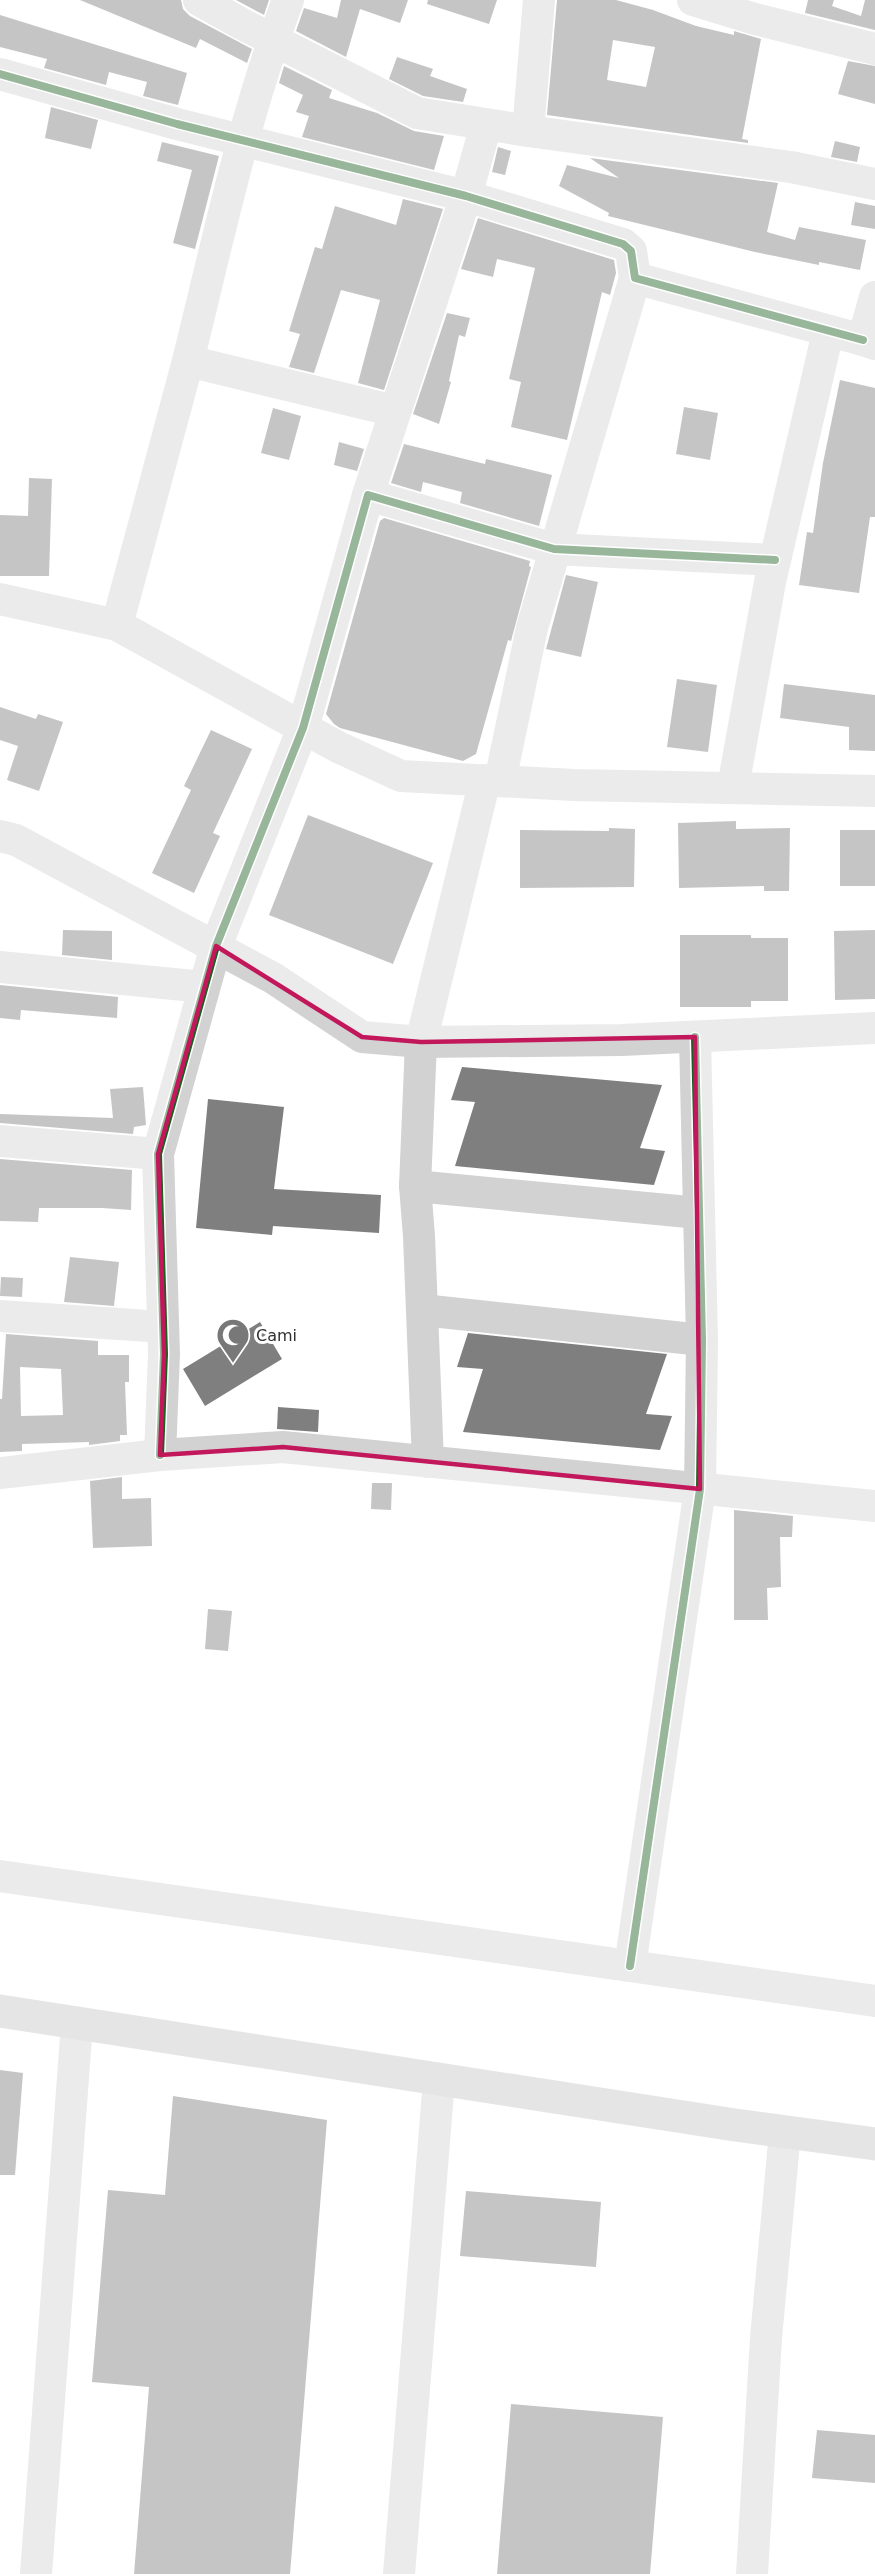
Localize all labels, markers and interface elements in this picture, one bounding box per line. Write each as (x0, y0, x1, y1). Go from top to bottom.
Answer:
mosque icon: Cami (215, 1317, 251, 1364)
place label: Cami (256, 1326, 297, 1345)

